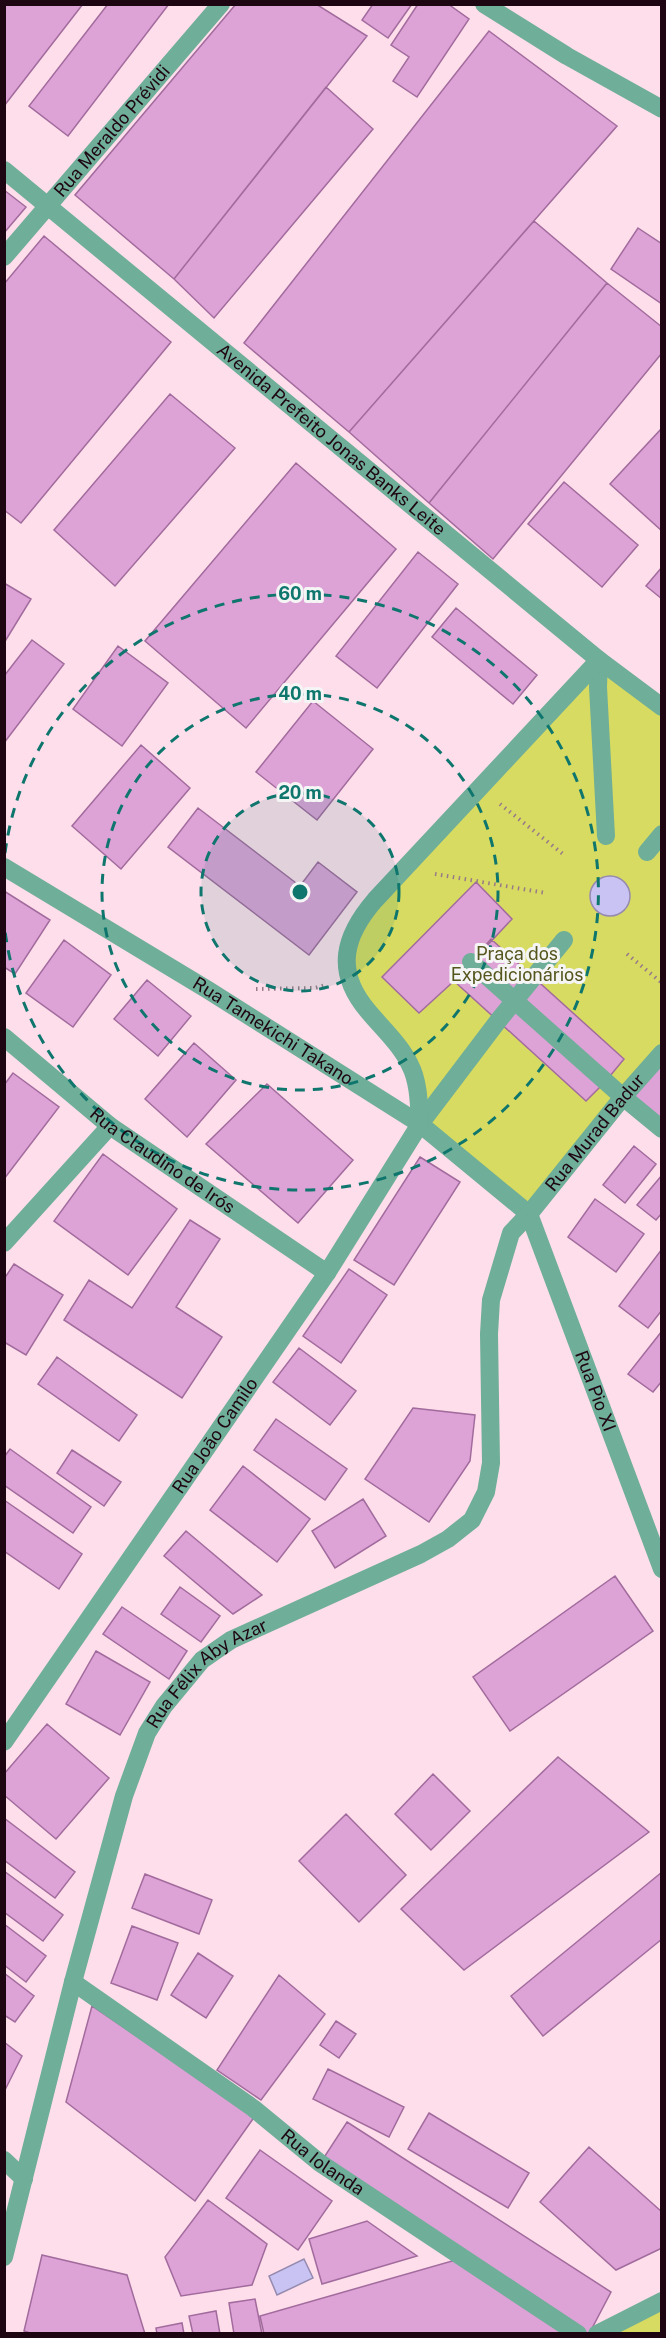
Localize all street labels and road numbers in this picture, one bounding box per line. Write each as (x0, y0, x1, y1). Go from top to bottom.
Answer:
street label: Rua Meraldo Prévidi (49, 60, 174, 201)
street label: Avenida Prefeito Jonas Banks Leite (213, 339, 450, 539)
street label: Rua Tamekichi Takano (189, 972, 357, 1089)
street label: Rua Murad Badur (540, 1069, 649, 1195)
street label: Rua Claudino de Irós (86, 1103, 239, 1217)
street label: Rua Pio XI (571, 1347, 620, 1434)
street label: Rua João Camilo (167, 1373, 262, 1497)
street label: Rua Félix Aby Azar (142, 1614, 270, 1732)
street label: Rua Iolanda (277, 2124, 368, 2199)

